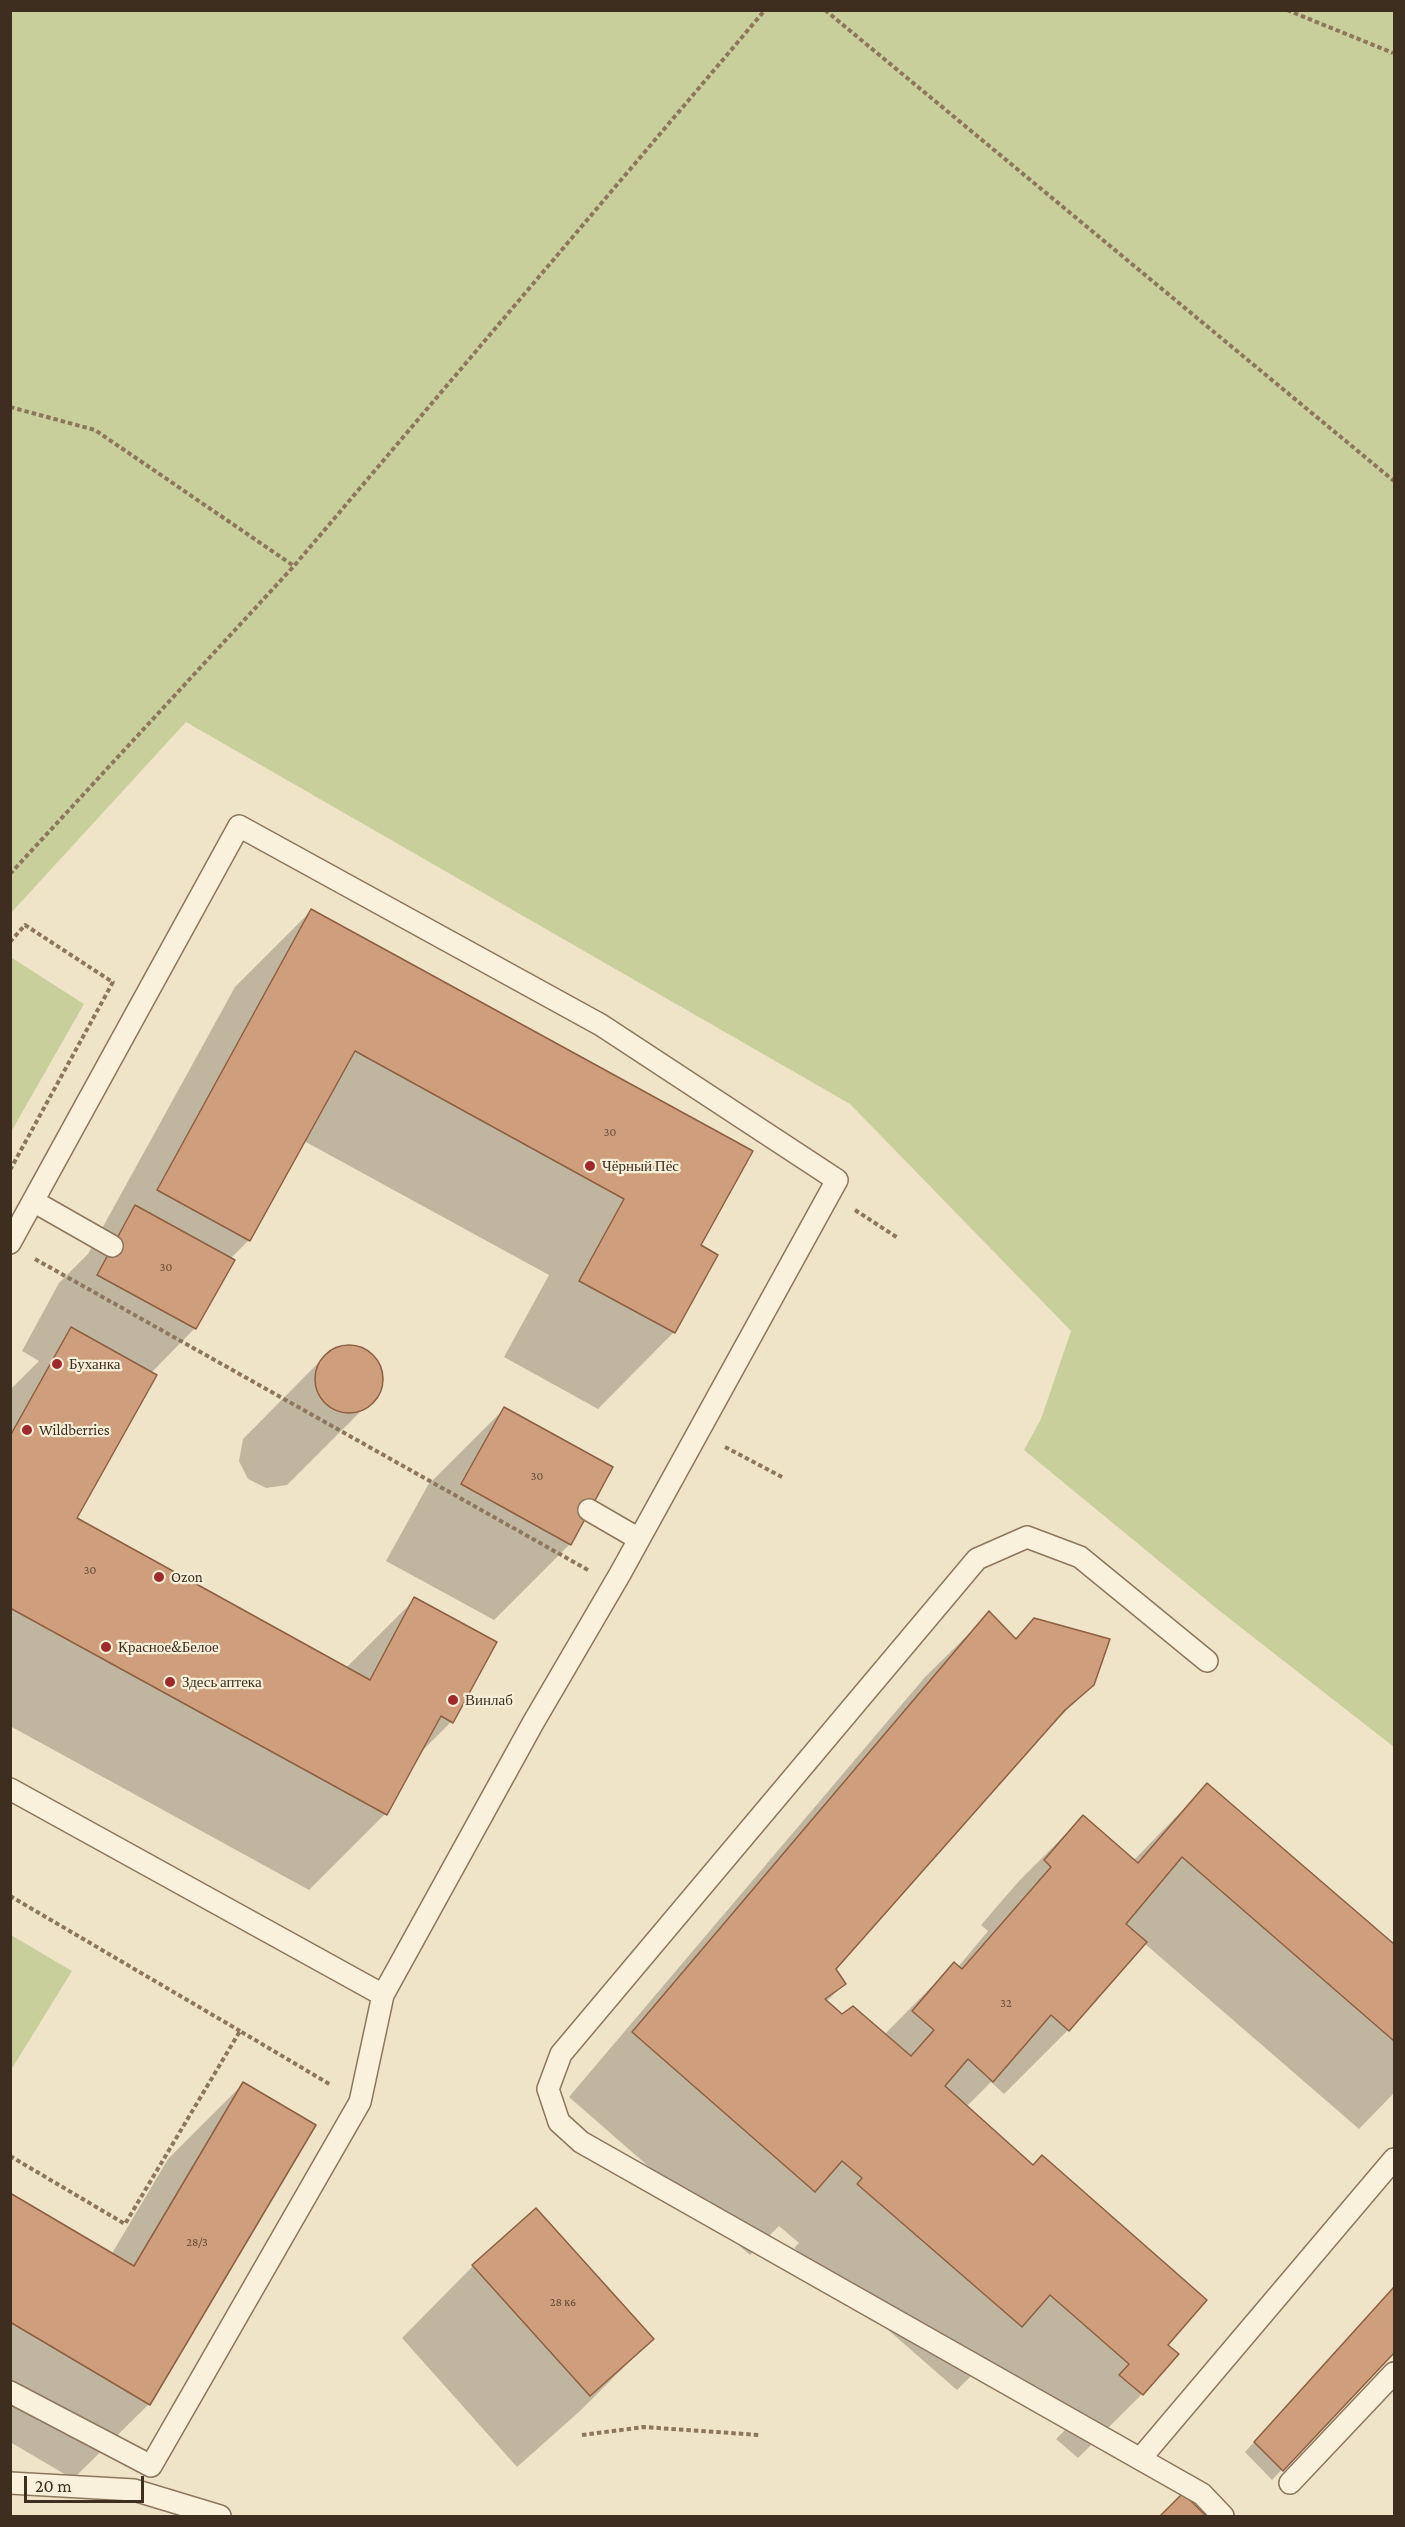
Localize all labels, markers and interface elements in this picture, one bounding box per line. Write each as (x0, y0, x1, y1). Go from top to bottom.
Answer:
house number: 30 (604, 1125, 616, 1139)
place label: Чёрный Пёс (602, 1157, 679, 1175)
marker: Чёрный Пёс (583, 1159, 597, 1173)
house number: 30 (160, 1260, 172, 1274)
place label: Буханка (69, 1355, 120, 1373)
marker: Буханка (50, 1357, 64, 1371)
place label: Wildberries (39, 1421, 110, 1439)
marker: Wildberries (20, 1423, 34, 1437)
house number: 30 (531, 1469, 543, 1483)
house number: 30 (84, 1563, 96, 1577)
place label: Ozon (171, 1568, 203, 1586)
marker: Ozon (152, 1570, 166, 1584)
place label: Красное&Белое (118, 1638, 219, 1656)
marker: Красное&Белое (99, 1640, 113, 1654)
place label: Здесь аптека (182, 1673, 262, 1691)
marker: Здесь аптека (163, 1675, 177, 1689)
place label: Винлаб (465, 1691, 513, 1709)
marker: Винлаб (446, 1693, 460, 1707)
house number: 32 (1000, 1996, 1012, 2010)
house number: 28/3 (186, 2235, 208, 2249)
house number: 28 к6 (550, 2295, 576, 2309)
scale bar (27, 2464, 147, 2502)
text: 20 m (35, 2476, 72, 2496)

